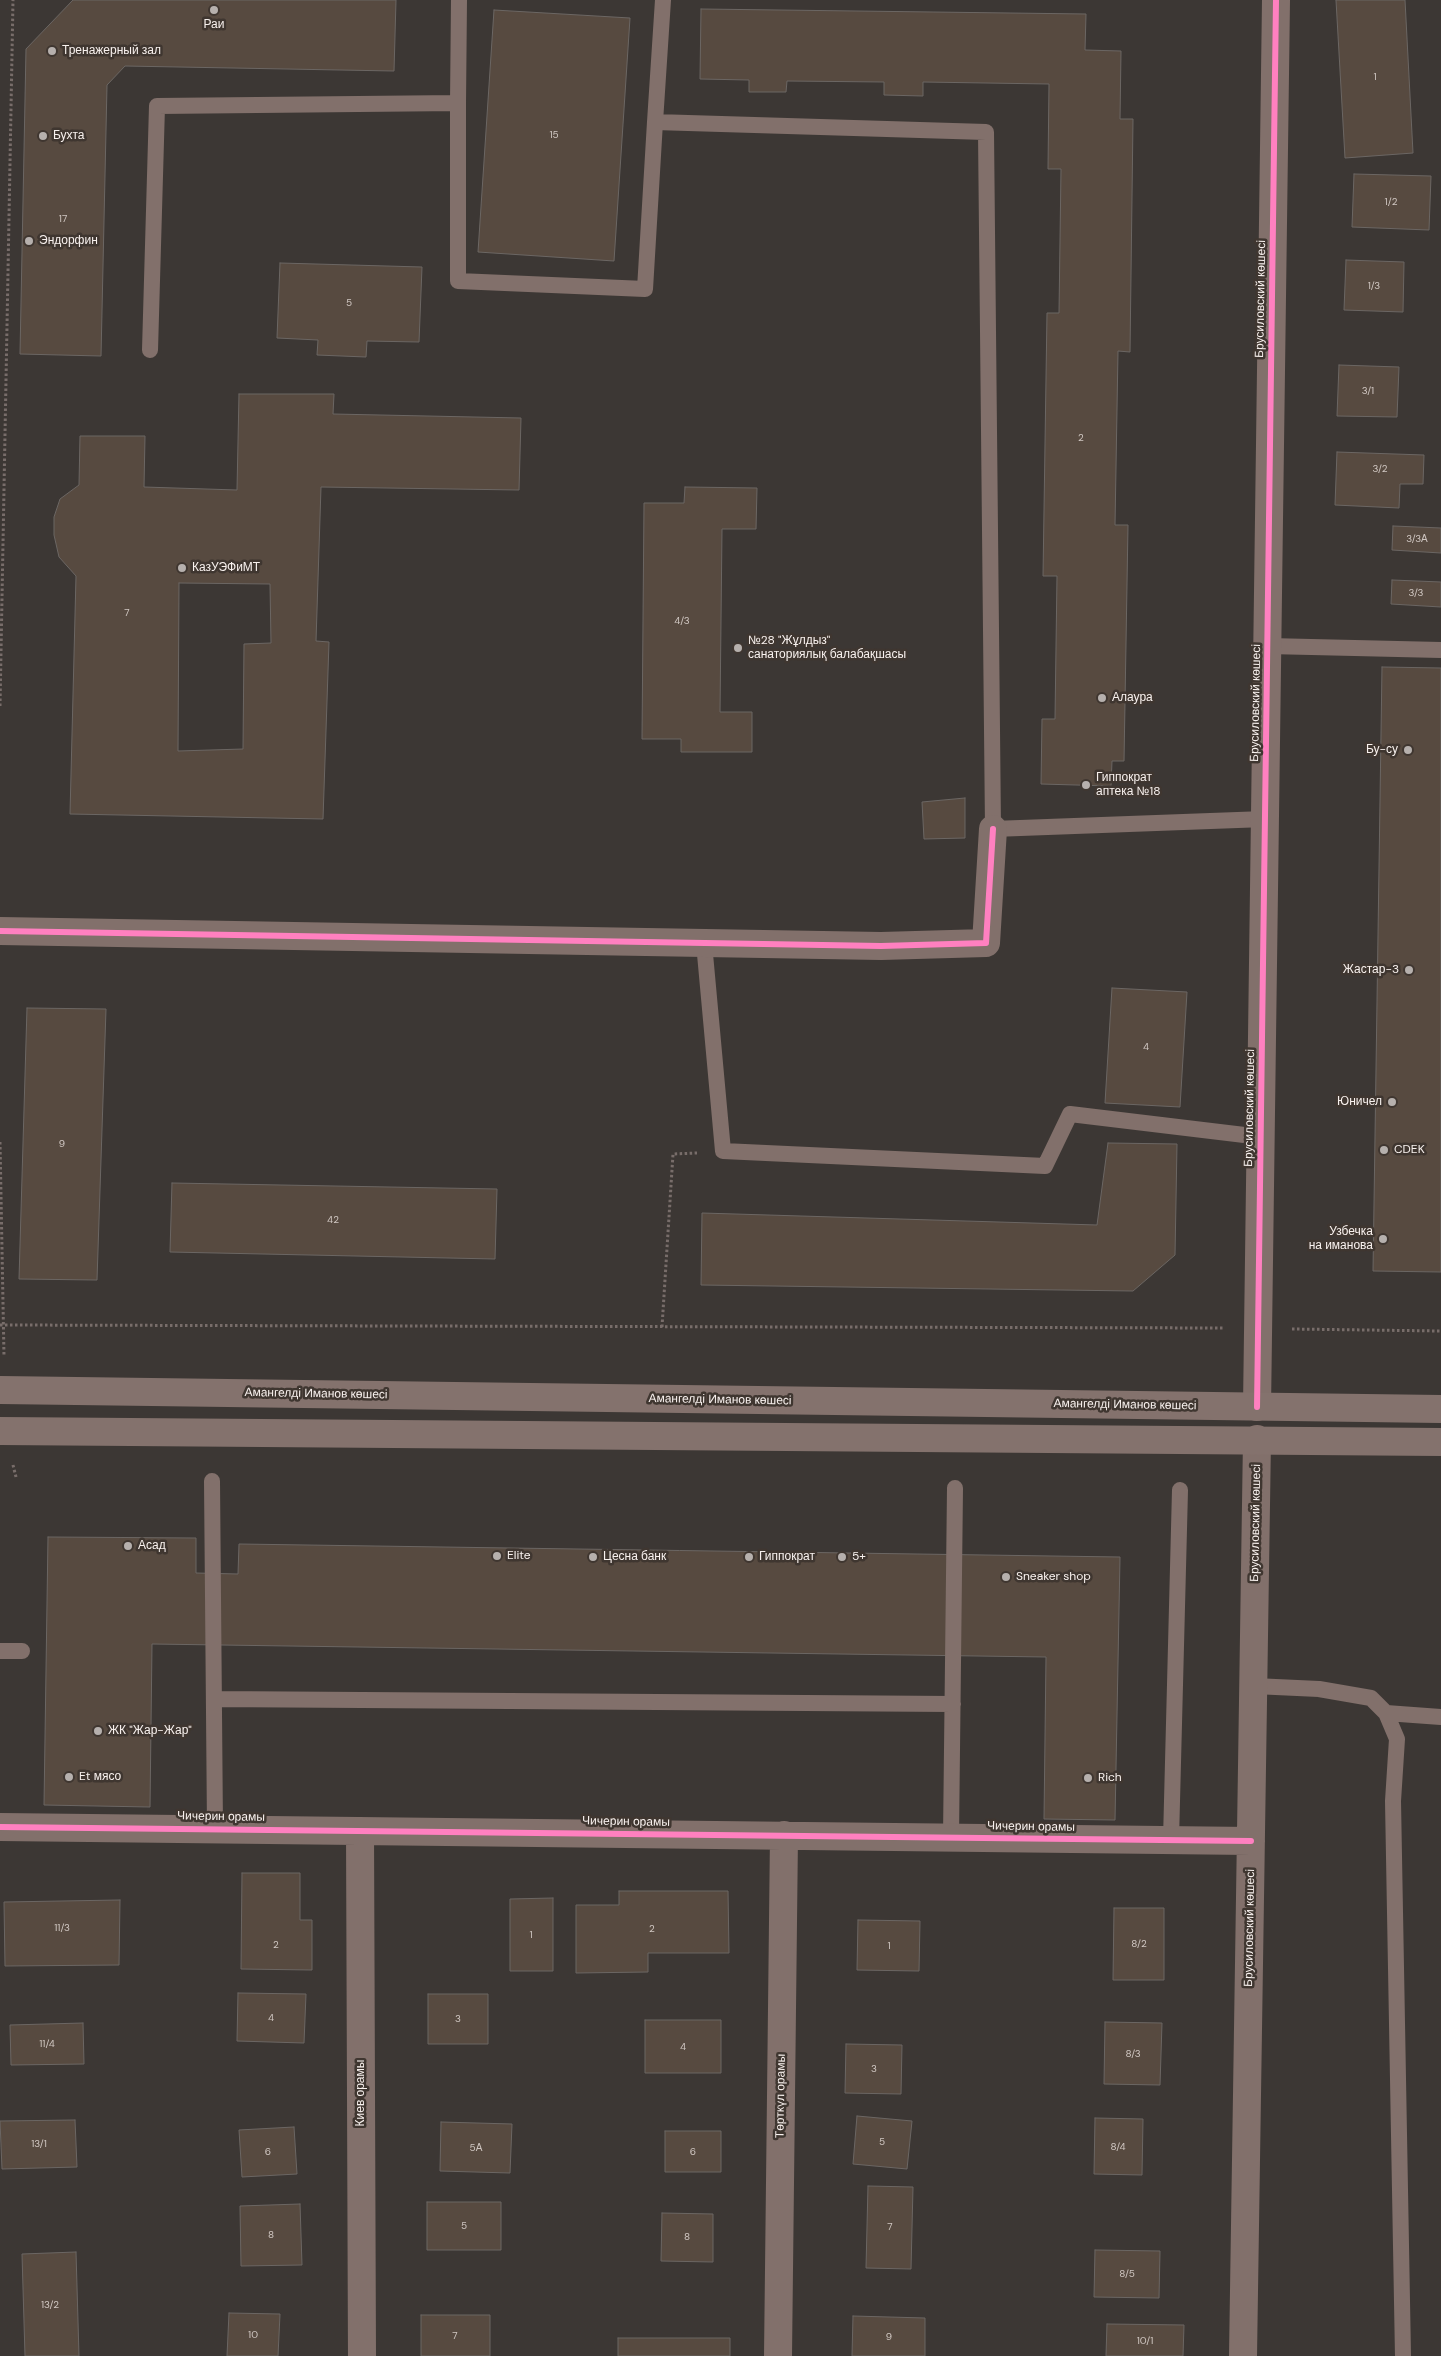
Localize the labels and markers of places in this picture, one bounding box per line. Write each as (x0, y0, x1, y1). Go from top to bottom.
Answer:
marker: Раи (208, 4, 220, 16)
place label: Раи (204, 18, 224, 32)
place label: Тренажерный зал (62, 44, 161, 58)
marker: Тренажерный зал (46, 45, 58, 57)
place label: Бухта (53, 129, 85, 143)
marker: Бухта (37, 130, 49, 142)
place label: Эндорфин (39, 234, 98, 248)
marker: Эндорфин (23, 235, 35, 247)
place label: КазУЭФиМТ (192, 561, 260, 575)
marker: КазУЭФиМТ (176, 562, 188, 574)
place label: №28 "Жұлдыз" санаториялық балабақшасы (748, 634, 906, 662)
marker: №28 "Жұлдыз" санаториялық балабақшасы (732, 642, 744, 654)
place label: Алаура (1112, 691, 1153, 705)
marker: Алаура (1096, 692, 1108, 704)
place label: Бу-су (1366, 743, 1398, 757)
marker: Бу-су (1402, 744, 1414, 756)
place label: Гиппократ аптека №18 (1096, 771, 1160, 799)
marker: Гиппократ аптека №18 (1080, 779, 1092, 791)
place label: Жастар-3 (1343, 963, 1399, 977)
marker: Жастар-3 (1403, 964, 1415, 976)
place label: Юничел (1337, 1095, 1382, 1109)
marker: Юничел (1386, 1096, 1398, 1108)
place label: CDEK (1394, 1143, 1425, 1157)
marker: CDEK (1378, 1144, 1390, 1156)
place label: Узбечка на иманова (1309, 1225, 1373, 1253)
marker: Узбечка на иманова (1377, 1233, 1389, 1245)
place label: Асад (138, 1539, 166, 1553)
marker: Асад (122, 1540, 134, 1552)
place label: Elite (507, 1549, 531, 1563)
marker: Elite (491, 1550, 503, 1562)
place label: Цесна банк (603, 1550, 666, 1564)
place label: Гиппократ (759, 1550, 815, 1564)
place label: 5+ (852, 1550, 866, 1564)
marker: Цесна банк (587, 1551, 599, 1563)
marker: Гиппократ (743, 1551, 755, 1563)
marker: 5+ (836, 1551, 848, 1563)
place label: Sneaker shop (1016, 1570, 1091, 1584)
marker: Sneaker shop (1000, 1571, 1012, 1583)
place label: ЖК "Жар-Жар" (108, 1724, 192, 1738)
marker: ЖК "Жар-Жар" (92, 1725, 104, 1737)
place label: Et мясо (79, 1770, 121, 1784)
marker: Et мясо (63, 1771, 75, 1783)
place label: Rich (1098, 1771, 1122, 1785)
marker: Rich (1082, 1772, 1094, 1784)

